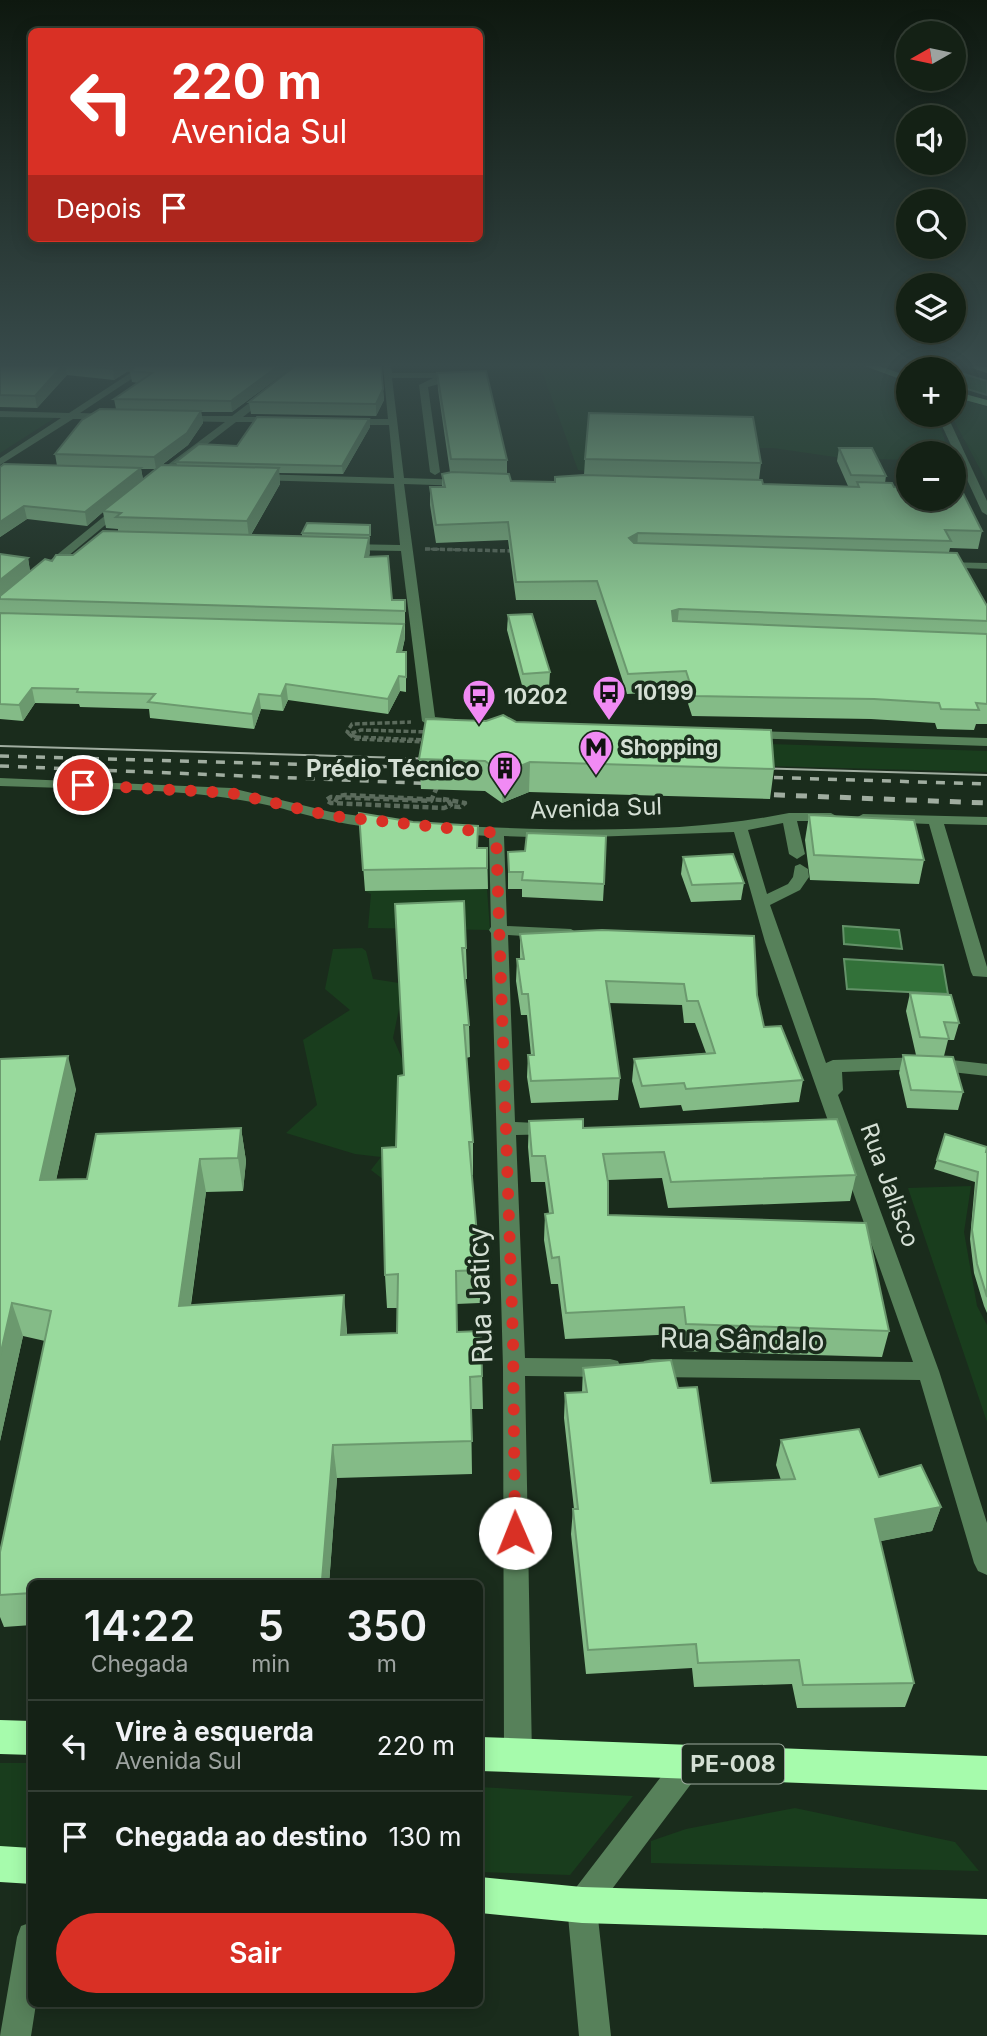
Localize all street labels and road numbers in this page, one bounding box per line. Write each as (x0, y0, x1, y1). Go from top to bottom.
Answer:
street label: Avenida Sul (529, 791, 663, 825)
street label: Rua Jalisco (854, 1119, 926, 1251)
street label: Rua Jaticy (461, 1226, 499, 1364)
street label: Rua Sândalo (659, 1321, 825, 1357)
road number: PE-008 (682, 1744, 784, 1784)

